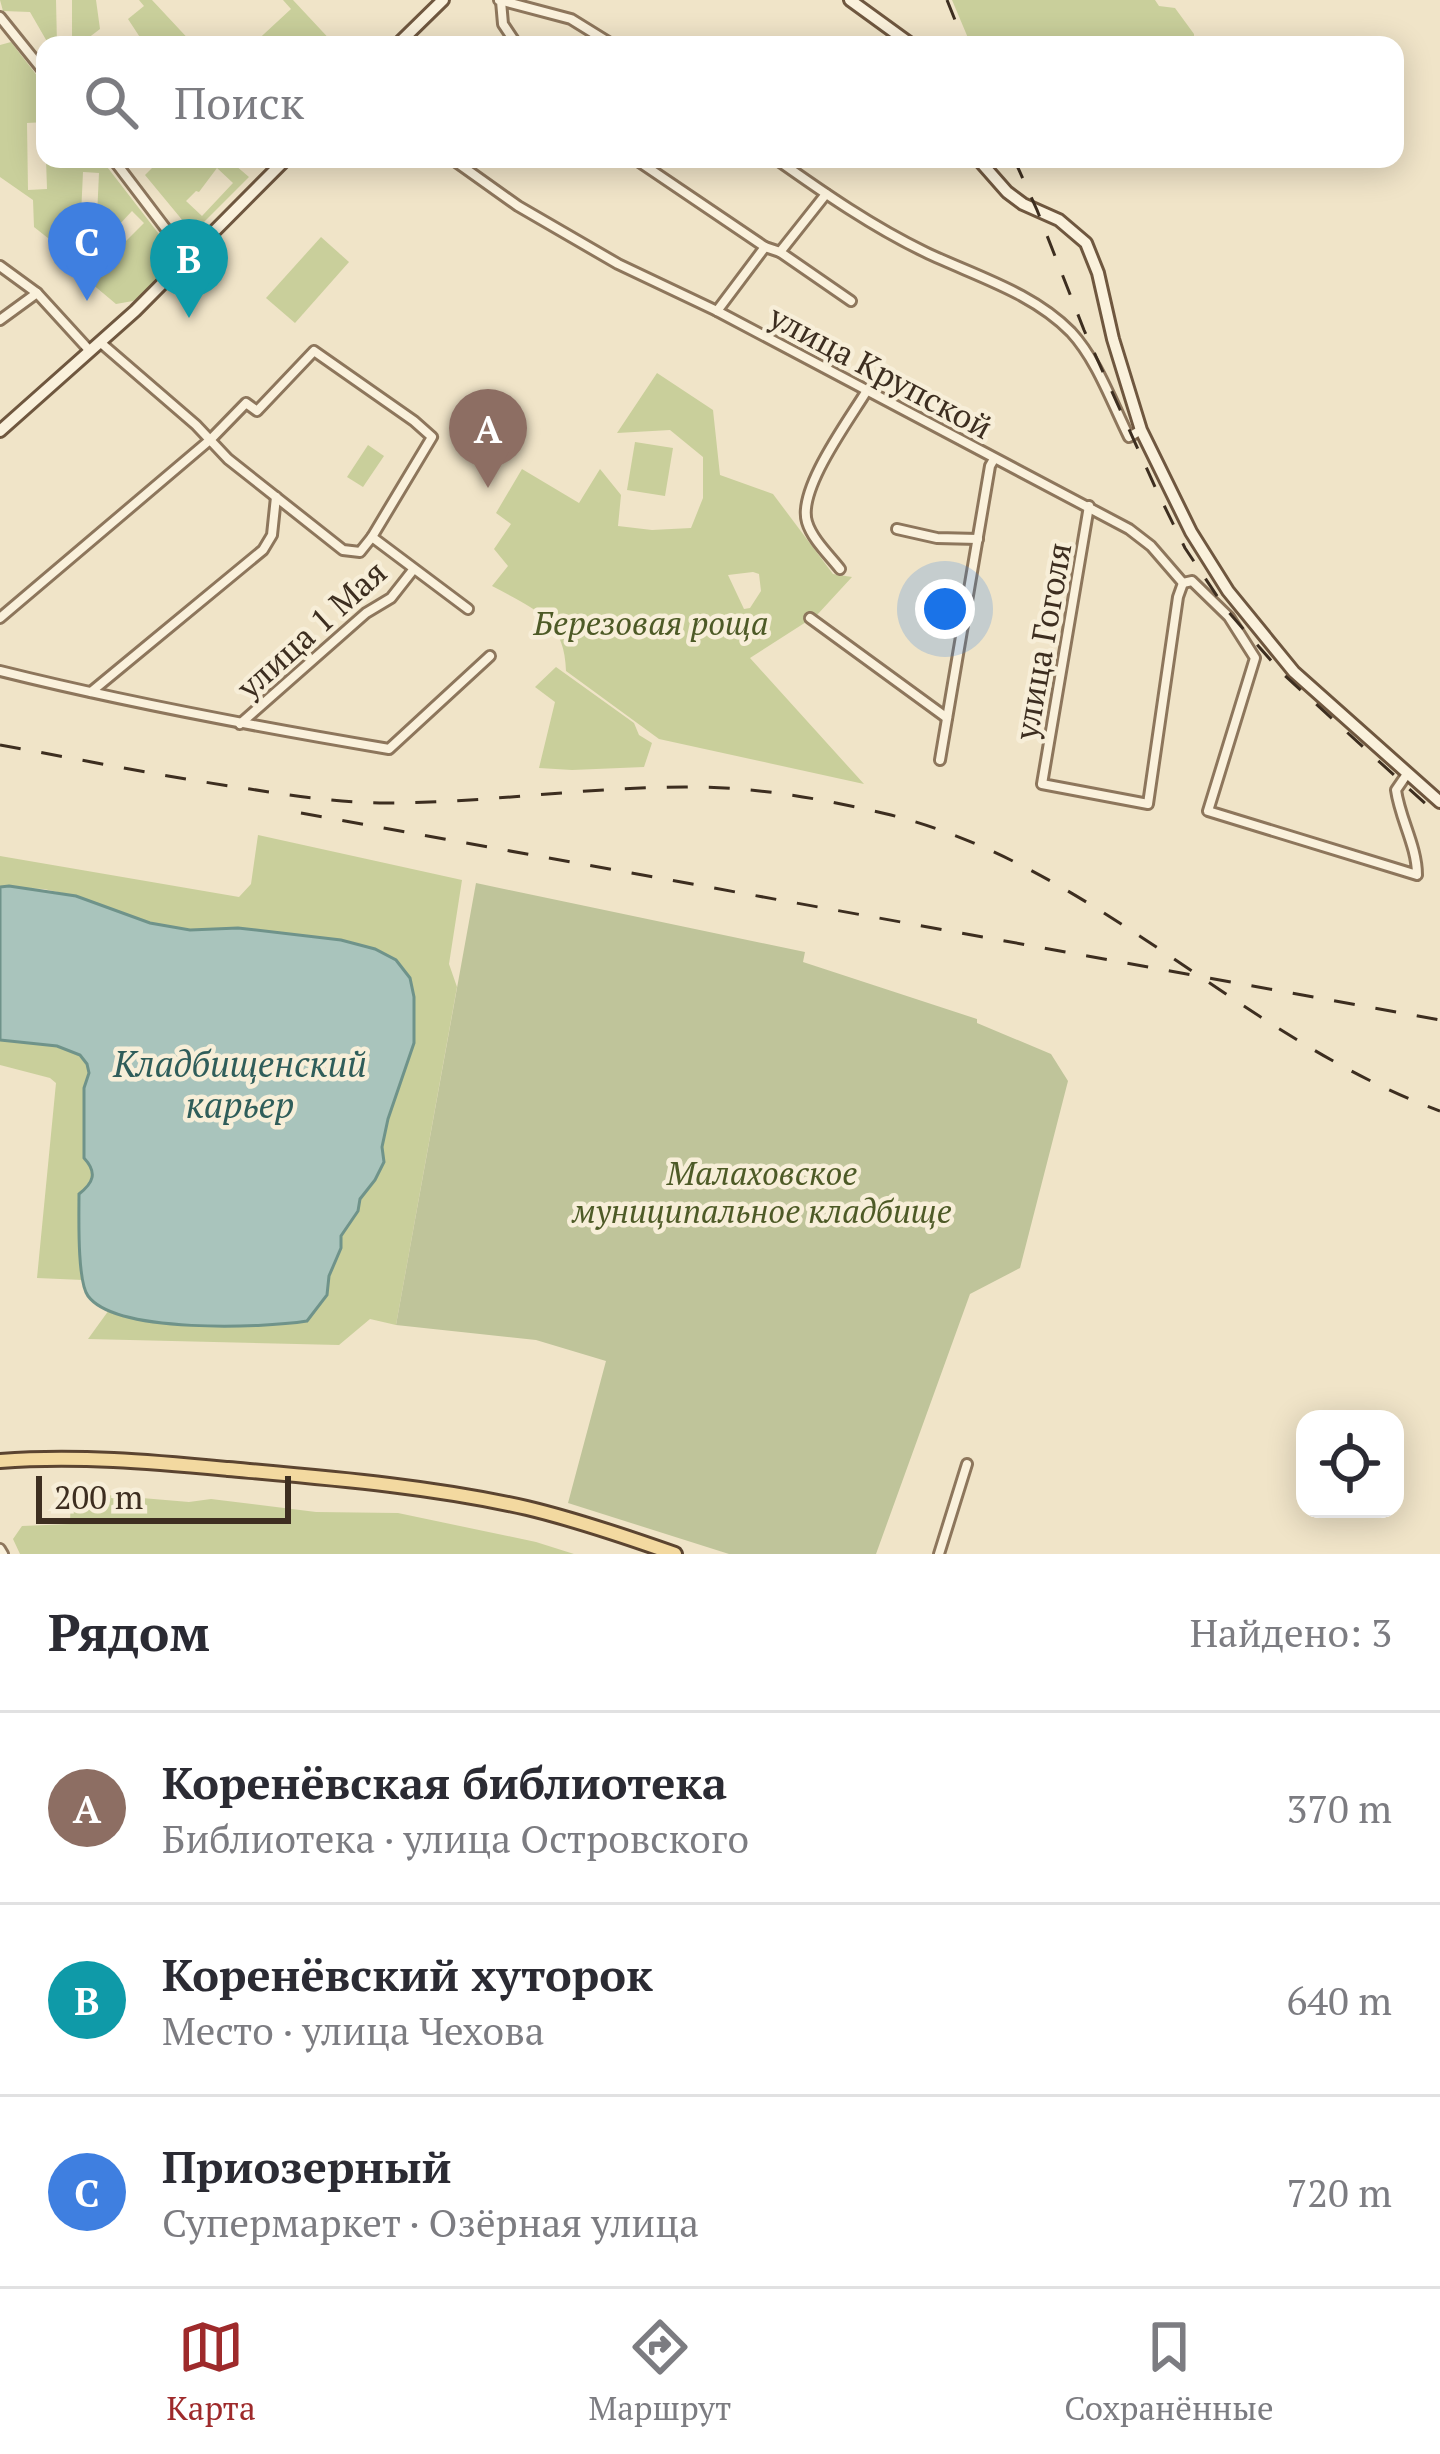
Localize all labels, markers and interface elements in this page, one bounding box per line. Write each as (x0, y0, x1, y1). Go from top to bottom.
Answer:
search box (36, 36, 1404, 168)
icon: search (78, 69, 144, 135)
text: Поиск (174, 72, 304, 132)
pin: C (48, 202, 126, 301)
pin: B (150, 219, 228, 318)
street label: улица Крупской (761, 294, 1000, 448)
pin: A (449, 389, 527, 488)
street label: улица Гоголя (1003, 539, 1080, 744)
street label: улица 1 Мая (226, 550, 395, 708)
your location (915, 579, 975, 639)
park label: Березовая роща (532, 601, 769, 644)
water label: Кладбищенский карьер (112, 1040, 367, 1128)
park label: Малаховское муниципальное кладбище (571, 1151, 952, 1232)
map controls (1296, 1410, 1404, 1518)
button: locate (1296, 1410, 1404, 1518)
scale bar (36, 1470, 291, 1523)
text: 200 m (54, 1475, 143, 1518)
text: Рядом (48, 1598, 210, 1666)
text: Найдено: 3 (1190, 1606, 1392, 1658)
text: Коренёвская библиотека (162, 1752, 727, 1812)
text: A (73, 1782, 101, 1834)
text: 370 m (1287, 1782, 1392, 1834)
text: Библиотека · улица Островского (162, 1812, 749, 1864)
text: Коренёвский хуторок (162, 1944, 653, 2004)
text: B (74, 1974, 100, 2026)
text: 640 m (1287, 1974, 1392, 2026)
text: Место · улица Чехова (162, 2004, 544, 2056)
text: Приозерный (162, 2136, 452, 2196)
text: C (74, 2166, 100, 2218)
text: 720 m (1287, 2166, 1392, 2218)
text: Супермаркет · Озёрная улица (162, 2196, 699, 2248)
tab: Карта (166, 2314, 256, 2429)
tab: Маршрут (589, 2314, 731, 2429)
tab: Сохранённые (1064, 2314, 1274, 2429)

